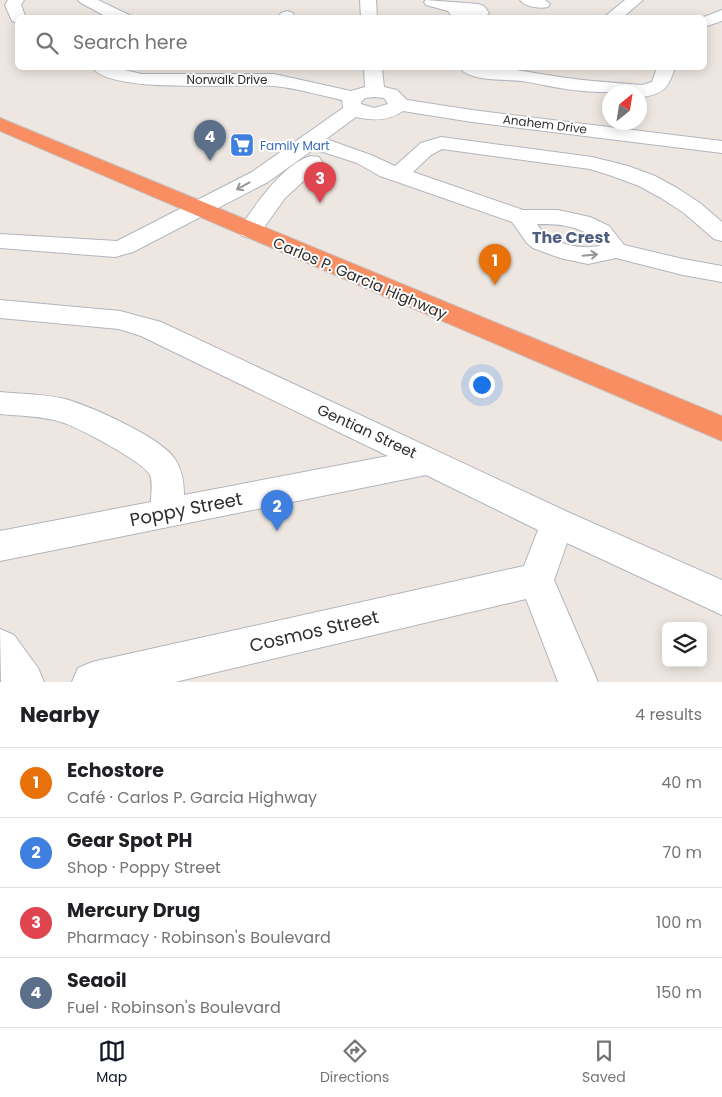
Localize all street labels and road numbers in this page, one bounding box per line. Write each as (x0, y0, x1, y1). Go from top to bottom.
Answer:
street label: Norwalk Drive (187, 71, 267, 88)
street label: Anahem Drive (502, 110, 588, 138)
street label: Carlos P. Garcia Highway (270, 232, 451, 324)
street label: Gentian Street (314, 399, 420, 463)
street label: Poppy Street (128, 486, 244, 532)
street label: Cosmos Street (247, 604, 381, 658)

